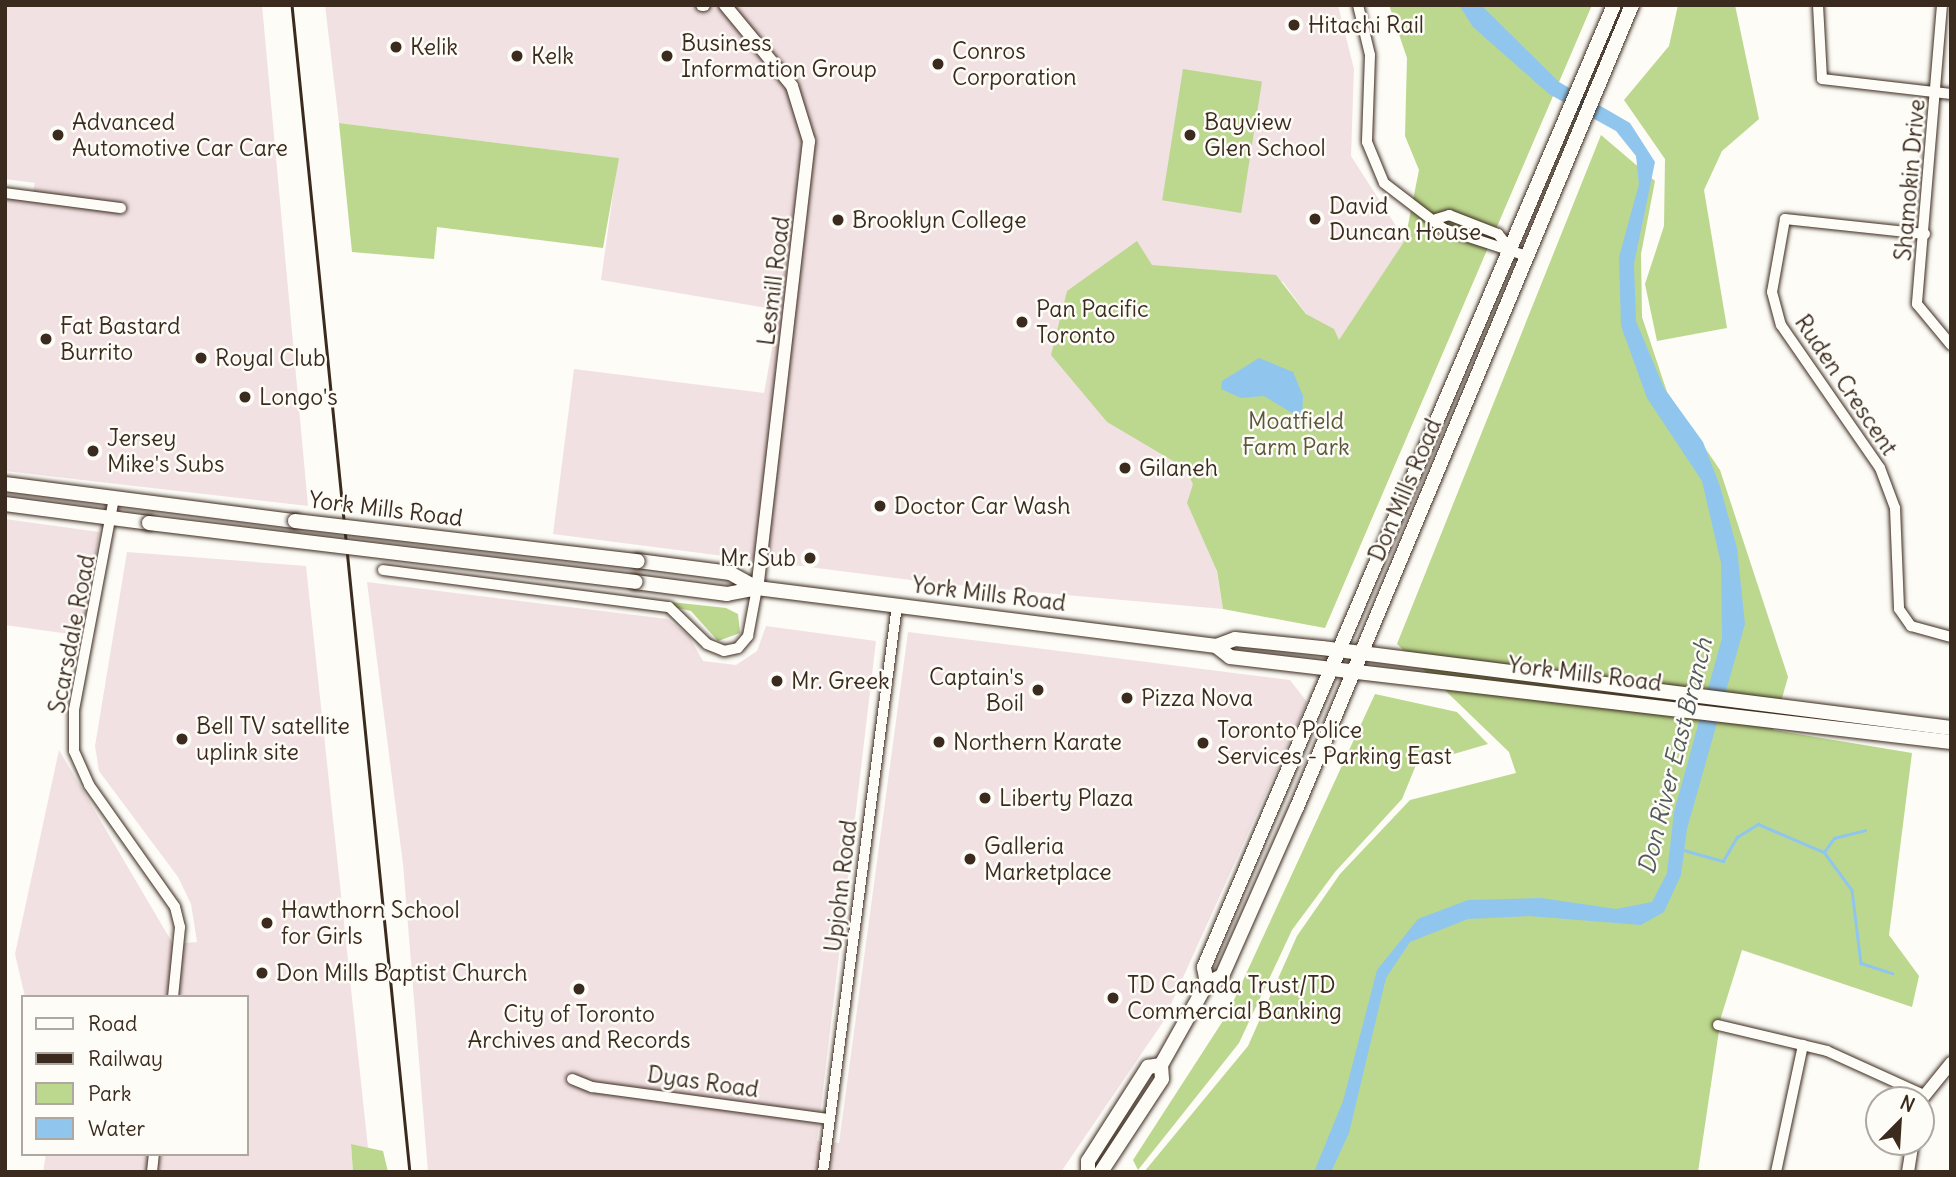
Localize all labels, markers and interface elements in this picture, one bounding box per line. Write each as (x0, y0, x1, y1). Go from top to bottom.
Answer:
place label: Hitachi Rail (1308, 11, 1424, 39)
marker: Hitachi Rail (1286, 17, 1302, 33)
place label: Business Information Group (681, 29, 877, 83)
place label: Kelik (410, 33, 458, 61)
place label: Conros Corporation (952, 37, 1077, 91)
marker: Kelik (388, 39, 404, 55)
place label: Kelk (531, 42, 574, 70)
marker: Kelk (509, 48, 525, 64)
marker: Business Information Group (659, 48, 675, 64)
marker: Conros Corporation (930, 56, 946, 72)
street label: Shamokin Drive (1889, 98, 1931, 262)
place label: Advanced Automotive Car Care (72, 108, 288, 162)
place label: Bayview Glen School (1204, 108, 1326, 162)
marker: Advanced Automotive Car Care (50, 127, 66, 143)
marker: Bayview Glen School (1182, 127, 1198, 143)
place label: David Duncan House (1329, 192, 1481, 246)
place label: Brooklyn College (852, 206, 1027, 234)
marker: David Duncan House (1307, 211, 1323, 227)
marker: Brooklyn College (830, 212, 846, 228)
street label: Lesmill Road (752, 215, 796, 347)
place label: Pan Pacific Toronto (1036, 295, 1149, 349)
street label: Ruden Crescent (1789, 309, 1903, 461)
place label: Fat Bastard Burrito (60, 312, 180, 366)
marker: Pan Pacific Toronto (1014, 314, 1030, 330)
marker: Fat Bastard Burrito (38, 331, 54, 347)
place label: Royal Club (215, 344, 326, 372)
marker: Royal Club (193, 350, 209, 366)
place label: Longo's (259, 383, 338, 411)
marker: Longo's (237, 389, 253, 405)
park label: Moatfield Farm Park (1242, 407, 1350, 461)
street label: Don Mills Road (1363, 415, 1447, 565)
place label: Jersey Mike's Subs (107, 424, 224, 478)
marker: Jersey Mike's Subs (85, 443, 101, 459)
place label: Gilaneh (1139, 454, 1218, 482)
marker: Gilaneh (1117, 460, 1133, 476)
street label: York Mills Road (308, 486, 464, 532)
place label: Doctor Car Wash (894, 492, 1070, 520)
marker: Doctor Car Wash (872, 498, 888, 514)
place label: Mr. Sub (720, 544, 796, 572)
marker: Mr. Sub (802, 550, 818, 566)
street label: Scarsdale Road (43, 552, 101, 716)
street label: York Mills Road (911, 571, 1067, 617)
water label: Don River East Branch (1632, 635, 1718, 877)
street label: York Mills Road (1507, 651, 1663, 697)
place label: Captain's Boil (929, 663, 1024, 717)
place label: Mr. Greek (791, 667, 890, 695)
marker: Mr. Greek (769, 673, 785, 689)
marker: Captain's Boil (1030, 682, 1046, 698)
place label: Pizza Nova (1141, 684, 1253, 712)
marker: Pizza Nova (1119, 690, 1135, 706)
place label: Bell TV satellite uplink site (196, 712, 350, 766)
place label: Toronto Police Services - Parking East (1217, 716, 1452, 770)
place label: Northern Karate (953, 728, 1122, 756)
marker: Bell TV satellite uplink site (174, 731, 190, 747)
marker: Northern Karate (931, 734, 947, 750)
marker: Toronto Police Services - Parking East (1195, 735, 1211, 751)
place label: Liberty Plaza (999, 784, 1134, 812)
marker: Liberty Plaza (977, 790, 993, 806)
street label: Upjohn Road (819, 818, 863, 954)
place label: Galleria Marketplace (984, 832, 1112, 886)
marker: Galleria Marketplace (962, 851, 978, 867)
place label: Hawthorn School for Girls (281, 896, 460, 950)
marker: Hawthorn School for Girls (259, 915, 275, 931)
place label: Don Mills Baptist Church (276, 959, 528, 987)
marker: Don Mills Baptist Church (254, 965, 270, 981)
place label: TD Canada Trust/TD Commercial Banking (1127, 971, 1342, 1025)
marker: City of Toronto Archives and Records (571, 981, 587, 997)
marker: TD Canada Trust/TD Commercial Banking (1105, 990, 1121, 1006)
legend (21, 995, 248, 1156)
place label: City of Toronto Archives and Records (467, 1000, 691, 1054)
text: Road (88, 1010, 137, 1037)
text: Railway (88, 1045, 163, 1072)
street label: Dyas Road (645, 1061, 761, 1103)
text: Park (88, 1080, 131, 1107)
north arrow (1865, 1086, 1935, 1156)
text: N (1897, 1090, 1919, 1117)
text: Water (88, 1115, 145, 1142)

